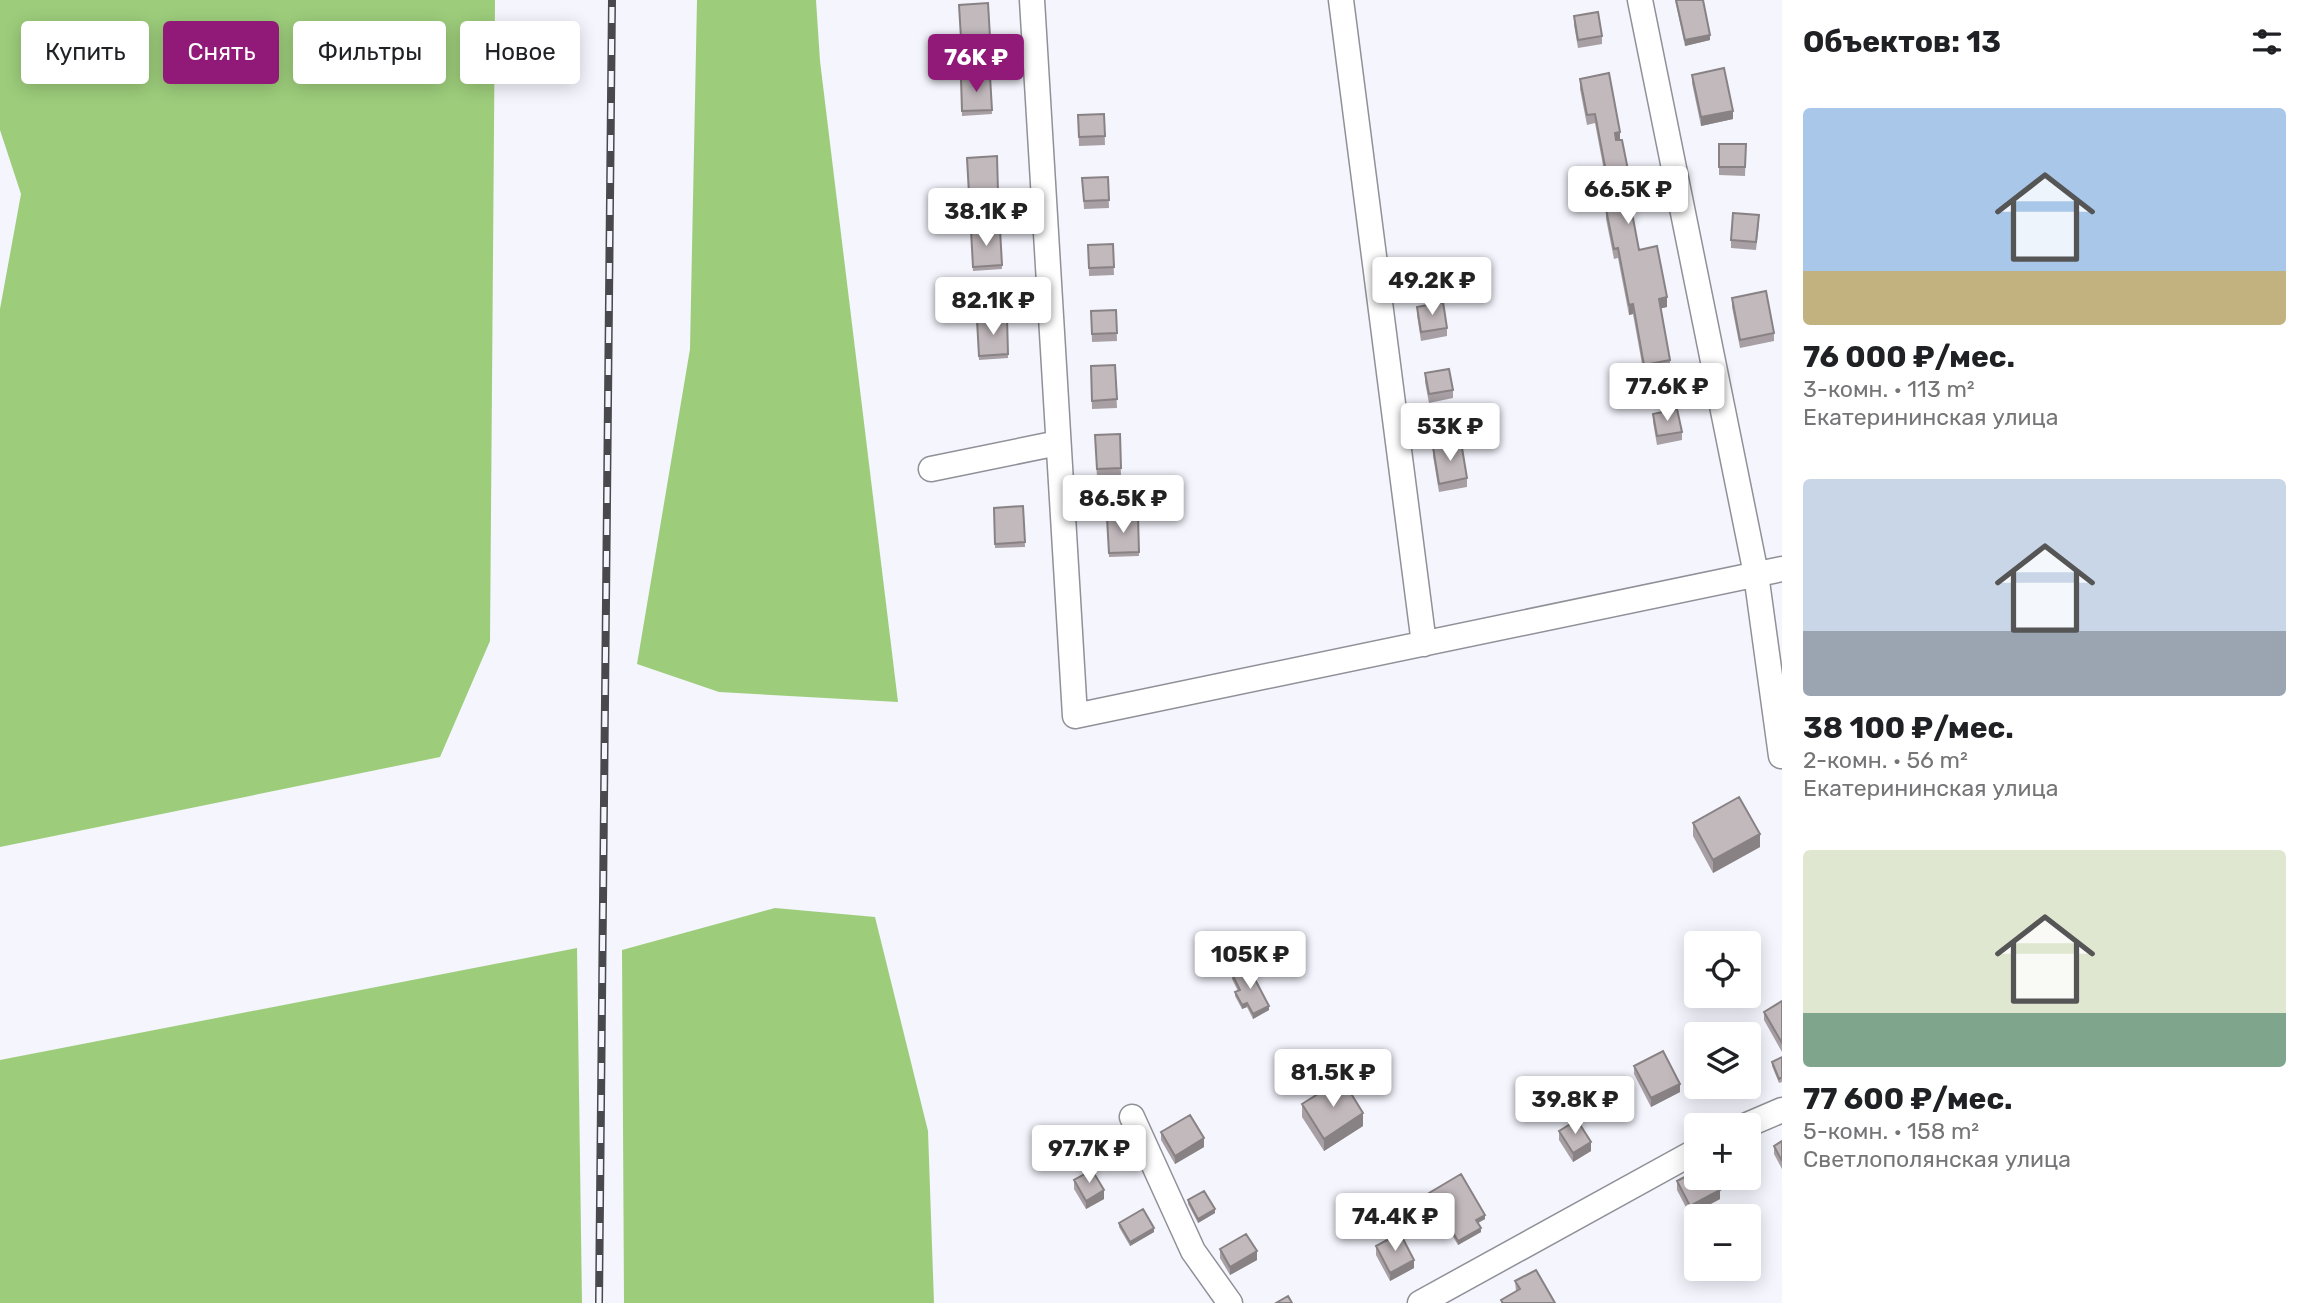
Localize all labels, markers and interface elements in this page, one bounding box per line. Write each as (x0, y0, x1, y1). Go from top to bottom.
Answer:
chip: Купить (21, 21, 149, 84)
chip: Снять (163, 21, 279, 84)
chip: Фильтры (293, 21, 446, 84)
chip: Новое (460, 21, 580, 84)
icon: filters (2248, 23, 2286, 61)
text: Объектов: 13 (1803, 24, 2001, 60)
pin: 76K ₽ (927, 34, 1025, 94)
text: 76K ₽ (944, 43, 1008, 71)
icon: home (1982, 154, 2108, 280)
pin: 66.5K ₽ (1563, 166, 1693, 226)
text: 66.5K ₽ (1584, 175, 1672, 203)
pin: 38.1K ₽ (921, 188, 1051, 248)
text: 38.1K ₽ (944, 197, 1028, 225)
pin: 49.2K ₽ (1367, 258, 1497, 317)
text: 49.2K ₽ (1388, 266, 1476, 294)
pin: 82.1K ₽ (928, 278, 1058, 337)
text: 82.1K ₽ (951, 286, 1035, 314)
text: 76 000 ₽/мес. (1803, 339, 2015, 375)
pin: 77.6K ₽ (1602, 364, 1732, 423)
text: 77.6K ₽ (1625, 372, 1709, 400)
text: 3-комн. · 113 m² (1803, 375, 1975, 403)
text: Екатерининская улица (1803, 403, 2058, 431)
pin: 53K ₽ (1401, 404, 1499, 463)
text: 53K ₽ (1417, 412, 1483, 440)
pin: 86.5K ₽ (1058, 476, 1188, 535)
text: 86.5K ₽ (1079, 484, 1167, 512)
icon: home (1982, 525, 2108, 651)
text: 38 100 ₽/мес. (1803, 710, 2014, 746)
text: 2-комн. · 56 m² (1803, 746, 1968, 774)
text: Екатерининская улица (1803, 774, 2058, 802)
icon: home (1982, 896, 2108, 1022)
map controls (1684, 931, 1761, 1281)
button: locate (1684, 931, 1761, 1008)
pin: 105K ₽ (1193, 932, 1307, 991)
text: 105K ₽ (1211, 940, 1289, 968)
button: layers (1684, 1022, 1761, 1099)
pin: 81.5K ₽ (1268, 1050, 1398, 1109)
text: 81.5K ₽ (1290, 1058, 1376, 1086)
pin: 39.8K ₽ (1510, 1076, 1640, 1136)
text: 77 600 ₽/мес. (1803, 1081, 2013, 1117)
text: 39.8K ₽ (1531, 1085, 1619, 1113)
button: + (1684, 1113, 1761, 1190)
text: 5-комн. · 158 m² (1803, 1117, 1979, 1145)
pin: 97.7K ₽ (1024, 1126, 1154, 1185)
text: 97.7K ₽ (1048, 1134, 1130, 1162)
text: Светлополянская улица (1803, 1145, 2071, 1173)
pin: 74.4K ₽ (1330, 1194, 1460, 1253)
text: 74.4K ₽ (1352, 1202, 1438, 1230)
button: − (1684, 1204, 1761, 1281)

